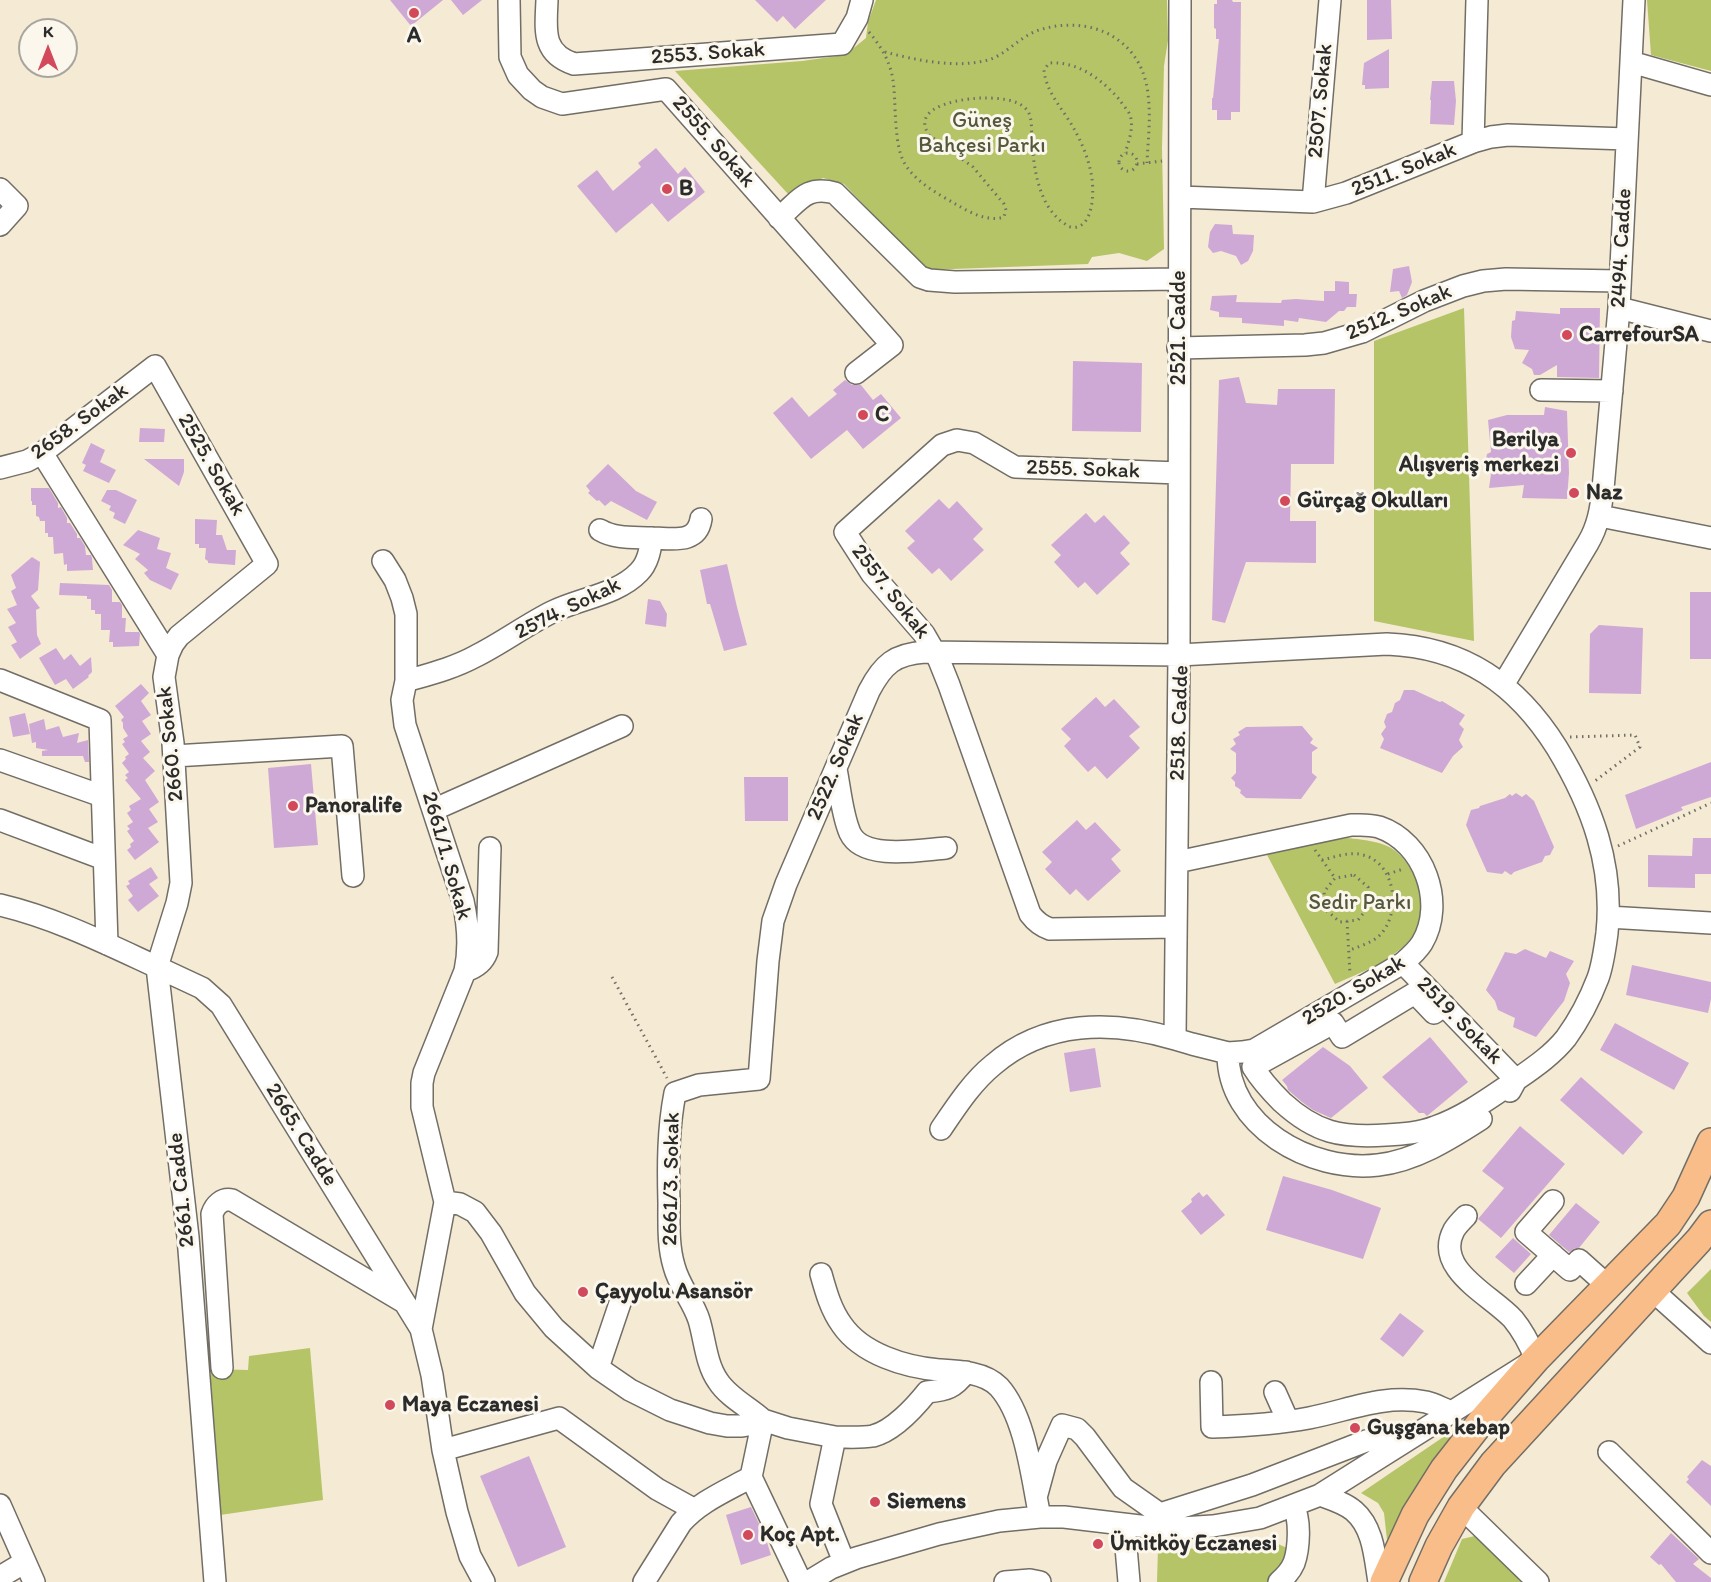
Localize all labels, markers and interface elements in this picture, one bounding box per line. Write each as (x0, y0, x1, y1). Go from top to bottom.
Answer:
marker: A (407, 6, 421, 20)
north arrow (18, 18, 78, 78)
text: K (43, 22, 53, 41)
place label: A (407, 23, 421, 49)
street label: 2553. Sokak (650, 37, 766, 71)
street label: 2507. Sokak (1303, 43, 1339, 159)
street label: 2555. Sokak (666, 90, 760, 194)
park label: Güneş Bahçesi Parkı (918, 108, 1046, 160)
street label: 2511. Sokak (1348, 137, 1460, 203)
place label: B (679, 176, 693, 202)
marker: B (660, 182, 674, 196)
street label: 2494. Cadde (1606, 187, 1638, 309)
street label: 2521. Cadde (1166, 270, 1192, 386)
street label: 2512. Sokak (1342, 279, 1456, 347)
place label: CarrefourSA (1579, 322, 1699, 348)
marker: CarrefourSA (1560, 328, 1574, 342)
street label: 2658. Sokak (26, 378, 134, 466)
place label: C (875, 402, 889, 428)
marker: C (856, 408, 870, 422)
street label: 2525. Sokak (171, 409, 251, 521)
place label: Berilya Alışveriş merkezi (1399, 427, 1559, 478)
marker: Berilya Alışveriş merkezi (1564, 446, 1578, 460)
street label: 2555. Sokak (1026, 455, 1140, 485)
place label: Naz (1586, 480, 1623, 506)
marker: Naz (1567, 486, 1581, 500)
place label: Gürçağ Okulları (1297, 488, 1448, 514)
marker: Gürçağ Okulları (1278, 494, 1292, 508)
street label: 2557. Sokak (845, 539, 935, 645)
street label: 2574. Sokak (511, 572, 625, 646)
street label: 2518. Cadde (1165, 665, 1195, 781)
street label: 2660. Sokak (152, 685, 190, 803)
street label: 2522. Sokak (802, 710, 870, 824)
street label: 2661/1. Sokak (415, 789, 477, 923)
place label: Panoralife (305, 793, 402, 819)
marker: Panoralife (286, 799, 300, 813)
park label: Sedir Parkı (1309, 890, 1411, 916)
street label: 2520. Sokak (1298, 950, 1410, 1032)
street label: 2519. Sokak (1411, 971, 1507, 1071)
street label: 2665. Cadde (259, 1079, 343, 1191)
street label: 2661/3. Sokak (658, 1112, 686, 1246)
street label: 2661. Cadde (163, 1131, 201, 1249)
place label: Çayyolu Asansör (595, 1279, 753, 1305)
marker: Çayyolu Asansör (576, 1285, 590, 1299)
place label: Maya Eczanesi (402, 1392, 539, 1418)
marker: Maya Eczanesi (383, 1398, 397, 1412)
place label: Guşgana kebap (1367, 1415, 1510, 1441)
marker: Guşgana kebap (1348, 1421, 1362, 1435)
place label: Siemens (887, 1489, 966, 1515)
marker: Siemens (868, 1495, 882, 1509)
place label: Koç Apt. (760, 1522, 840, 1548)
marker: Koç Apt. (741, 1528, 755, 1542)
place label: Ümitköy Eczanesi (1110, 1531, 1277, 1557)
marker: Ümitköy Eczanesi (1091, 1537, 1105, 1551)

